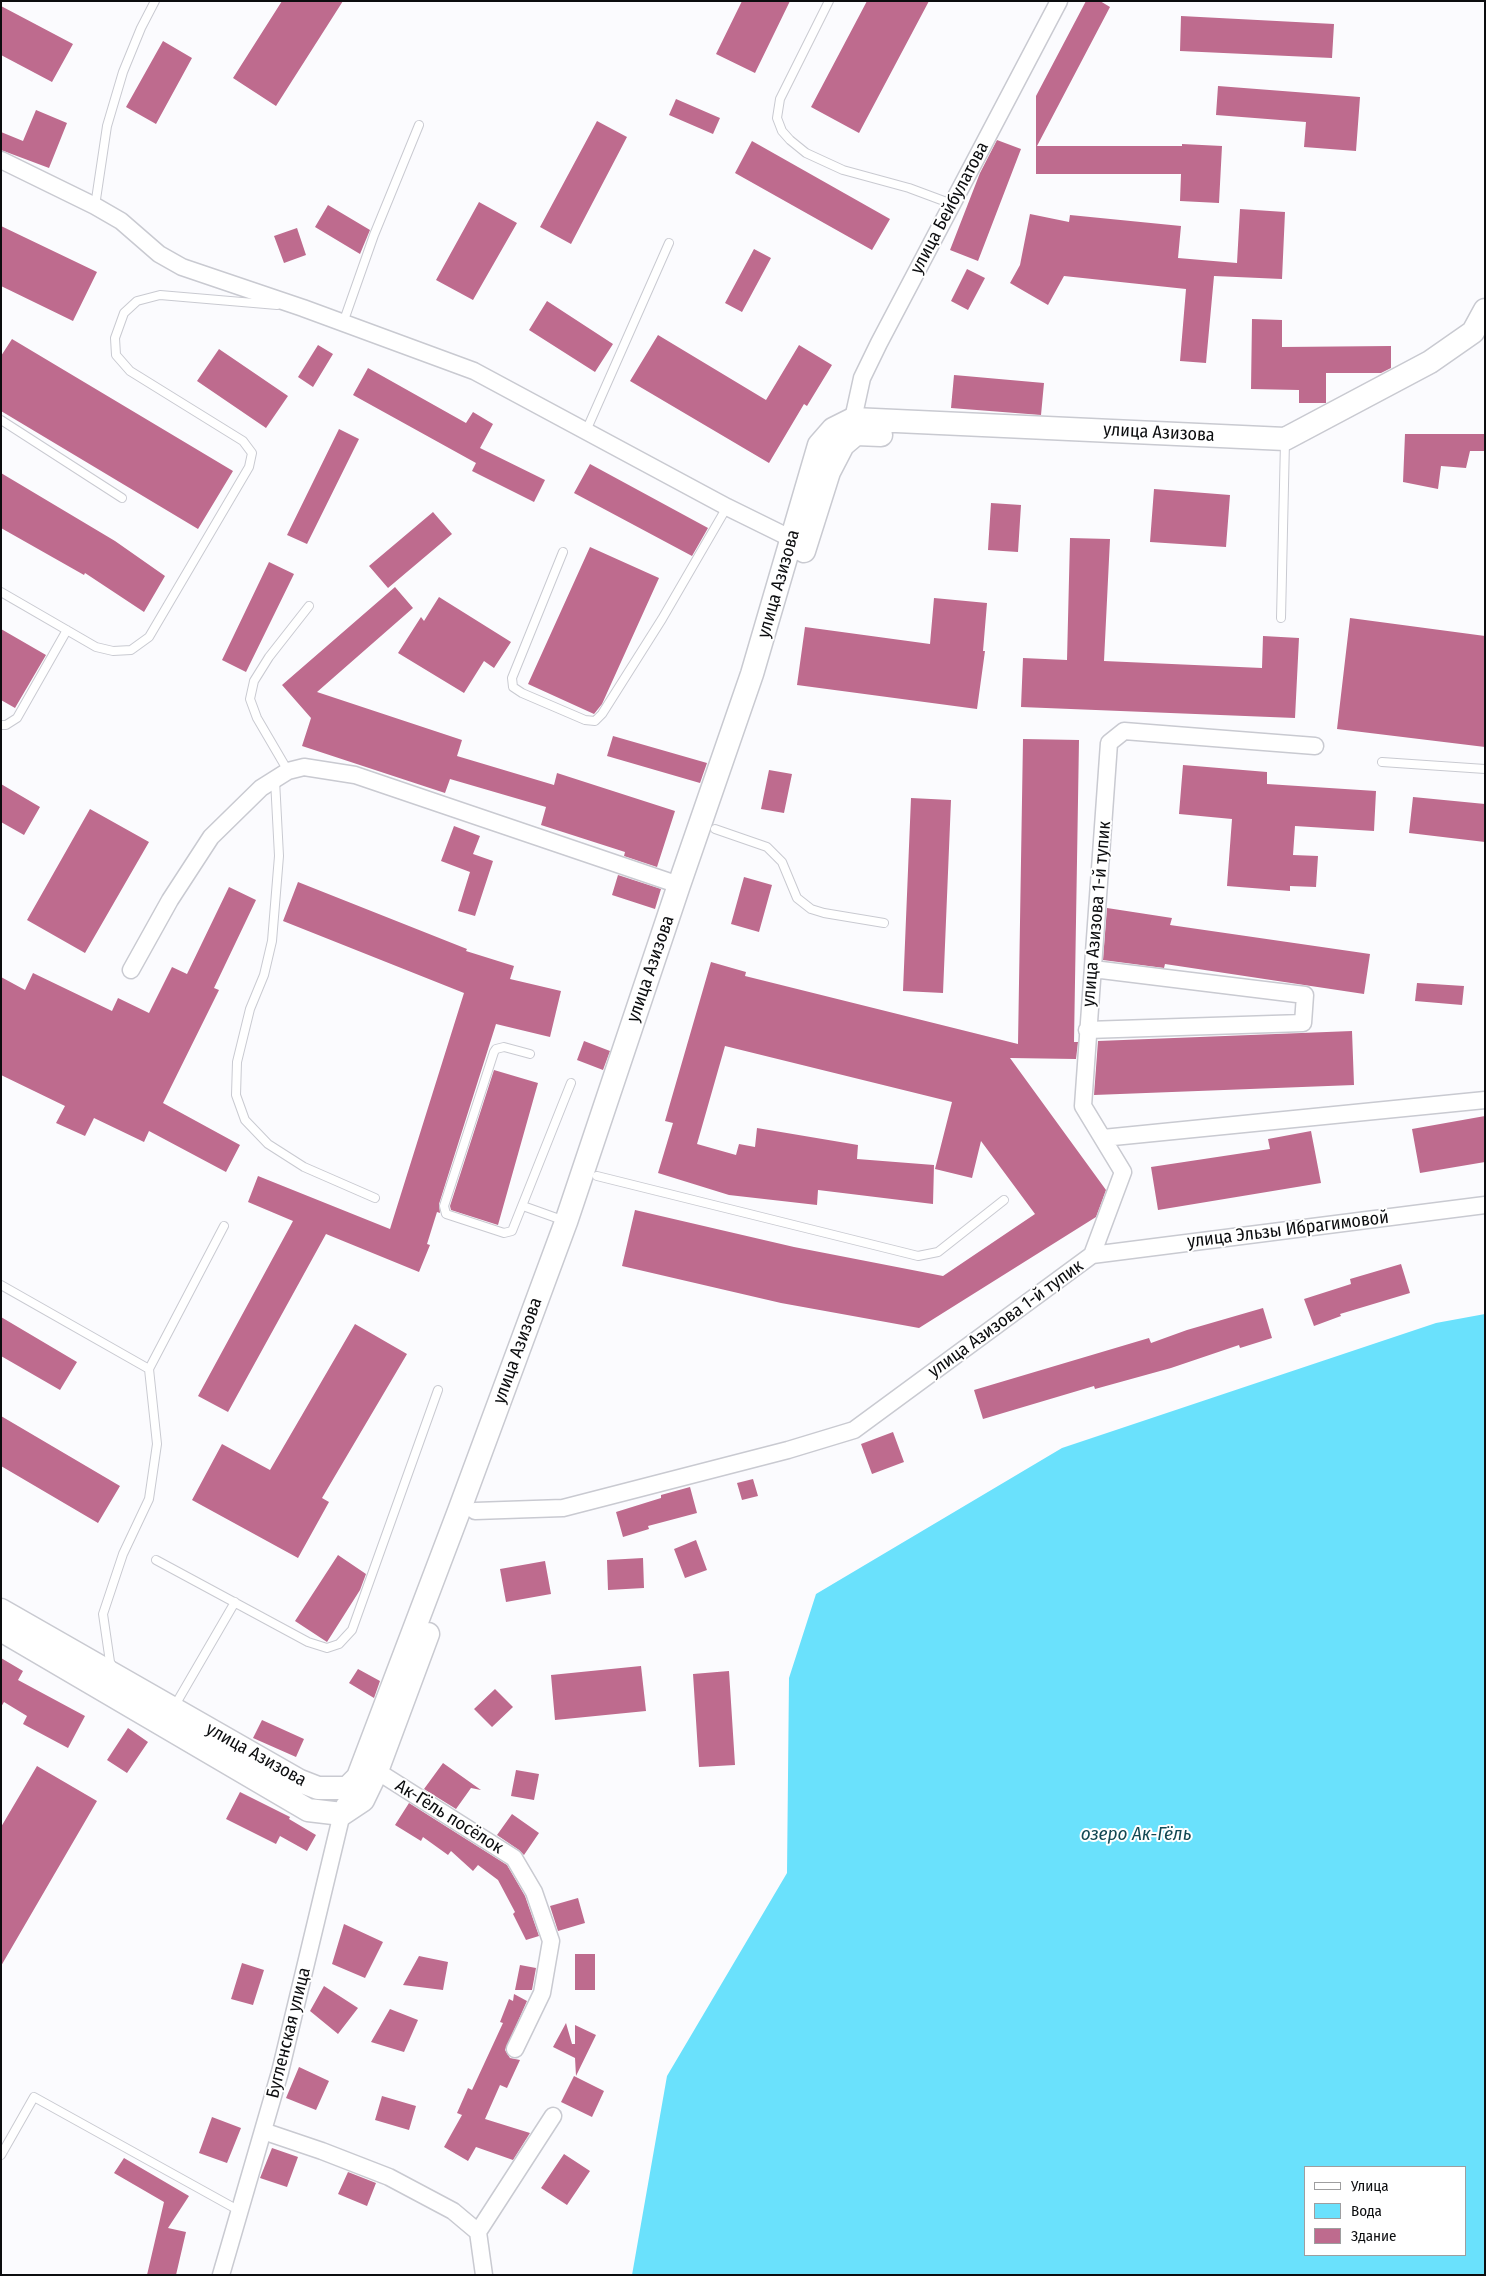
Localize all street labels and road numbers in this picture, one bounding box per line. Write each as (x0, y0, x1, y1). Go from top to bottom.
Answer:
street label: улица Бейбулатова (906, 138, 994, 278)
street label: улица Азизова (1103, 419, 1215, 447)
street label: улица Азизова (753, 527, 805, 641)
street label: улица Азизова 1-й тупик (1078, 820, 1116, 1008)
street label: улица Азизова (623, 913, 679, 1025)
street label: улица Эльзы Ибрагимовой (1186, 1207, 1390, 1253)
street label: улица Азизова 1-й тупик (924, 1256, 1088, 1382)
street label: улица Азизова (489, 1295, 547, 1407)
street label: улица Азизова (202, 1719, 310, 1791)
street label: Ак-Гёль посёлок (391, 1775, 507, 1859)
street label: Бугленская улица (262, 1965, 316, 2101)

